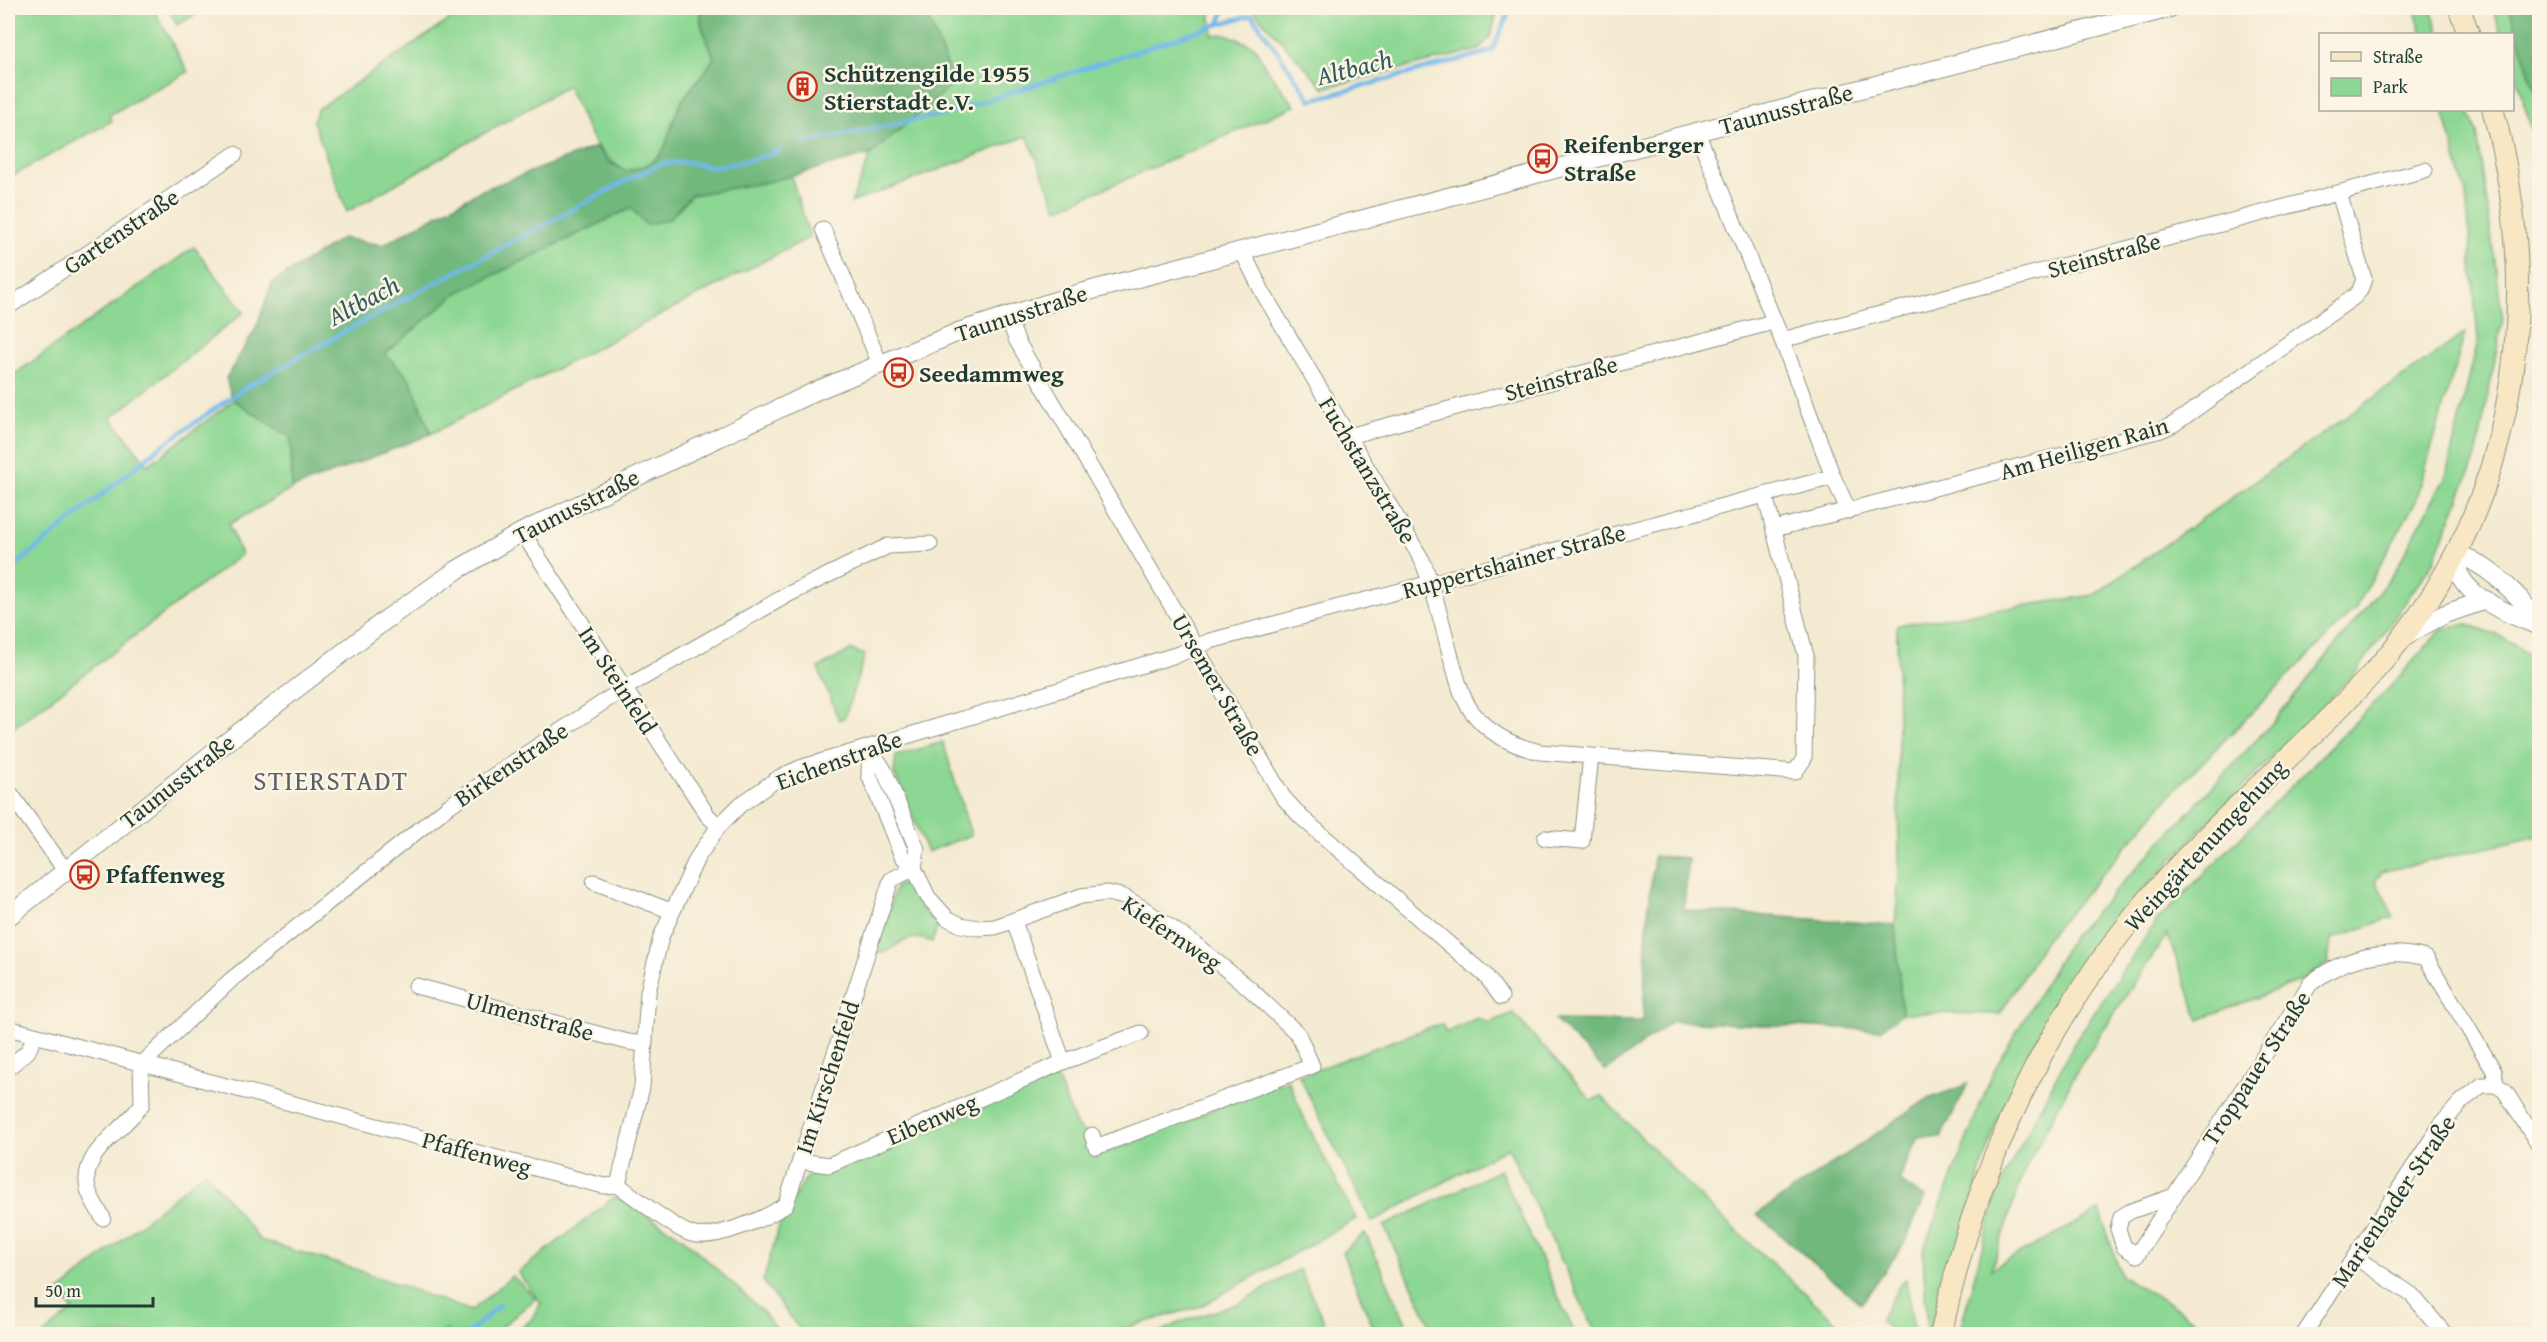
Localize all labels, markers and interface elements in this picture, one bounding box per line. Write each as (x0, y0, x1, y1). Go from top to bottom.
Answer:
legend (2319, 33, 2514, 111)
water label: Altbach (1311, 39, 1396, 95)
text: Straße (2373, 43, 2423, 70)
place label: Schützengilde 1955 Stierstadt e.V. (824, 56, 1030, 119)
building icon: Schützengilde 1955 Stierstadt e.V. (787, 71, 819, 103)
text: Park (2373, 73, 2409, 100)
street label: Taunusstraße (1715, 74, 1857, 144)
place label: Reifenberger Straße (1564, 127, 1704, 190)
bus stop icon: Reifenberger Straße (1527, 142, 1559, 174)
street label: Gartenstraße (56, 179, 186, 283)
street label: Steinstraße (2043, 223, 2165, 287)
water label: Altbach (319, 265, 406, 336)
street label: Taunusstraße (950, 275, 1092, 351)
street label: Steinstraße (1500, 346, 1622, 410)
place label: Seedammweg (919, 356, 1064, 391)
bus stop icon: Seedammweg (882, 357, 914, 389)
street label: Fuchstanzstraße (1310, 390, 1426, 550)
street label: Am Heiligen Rain (1995, 407, 2173, 489)
street label: Taunusstraße (507, 459, 645, 553)
street label: Ruppertshainer Straße (1398, 514, 1630, 608)
street label: Ursemer Straße (1163, 607, 1273, 763)
street label: Im Steinfeld (570, 619, 666, 741)
street label: Birkenstraße (447, 713, 575, 815)
street label: Eichenstraße (771, 721, 907, 799)
street label: Taunusstraße (112, 725, 242, 837)
street label: Weingärtenumgehung (2115, 751, 2295, 939)
district label: STIERSTADT (253, 760, 409, 800)
place label: Pfaffenweg (106, 857, 225, 892)
bus stop icon: Pfaffenweg (69, 858, 101, 890)
street label: Kiefernweg (1115, 887, 1229, 979)
street label: Ulmenstraße (462, 982, 598, 1050)
street label: Troppauer Straße (2193, 984, 2319, 1152)
street label: Im Kirschenfeld (786, 996, 868, 1158)
street label: Eibenweg (881, 1084, 983, 1154)
street label: Marienbader Straße (2322, 1108, 2464, 1294)
street label: Pfaffenweg (418, 1122, 536, 1184)
scale bar (36, 1270, 153, 1308)
text: 50 m (45, 1277, 81, 1304)

